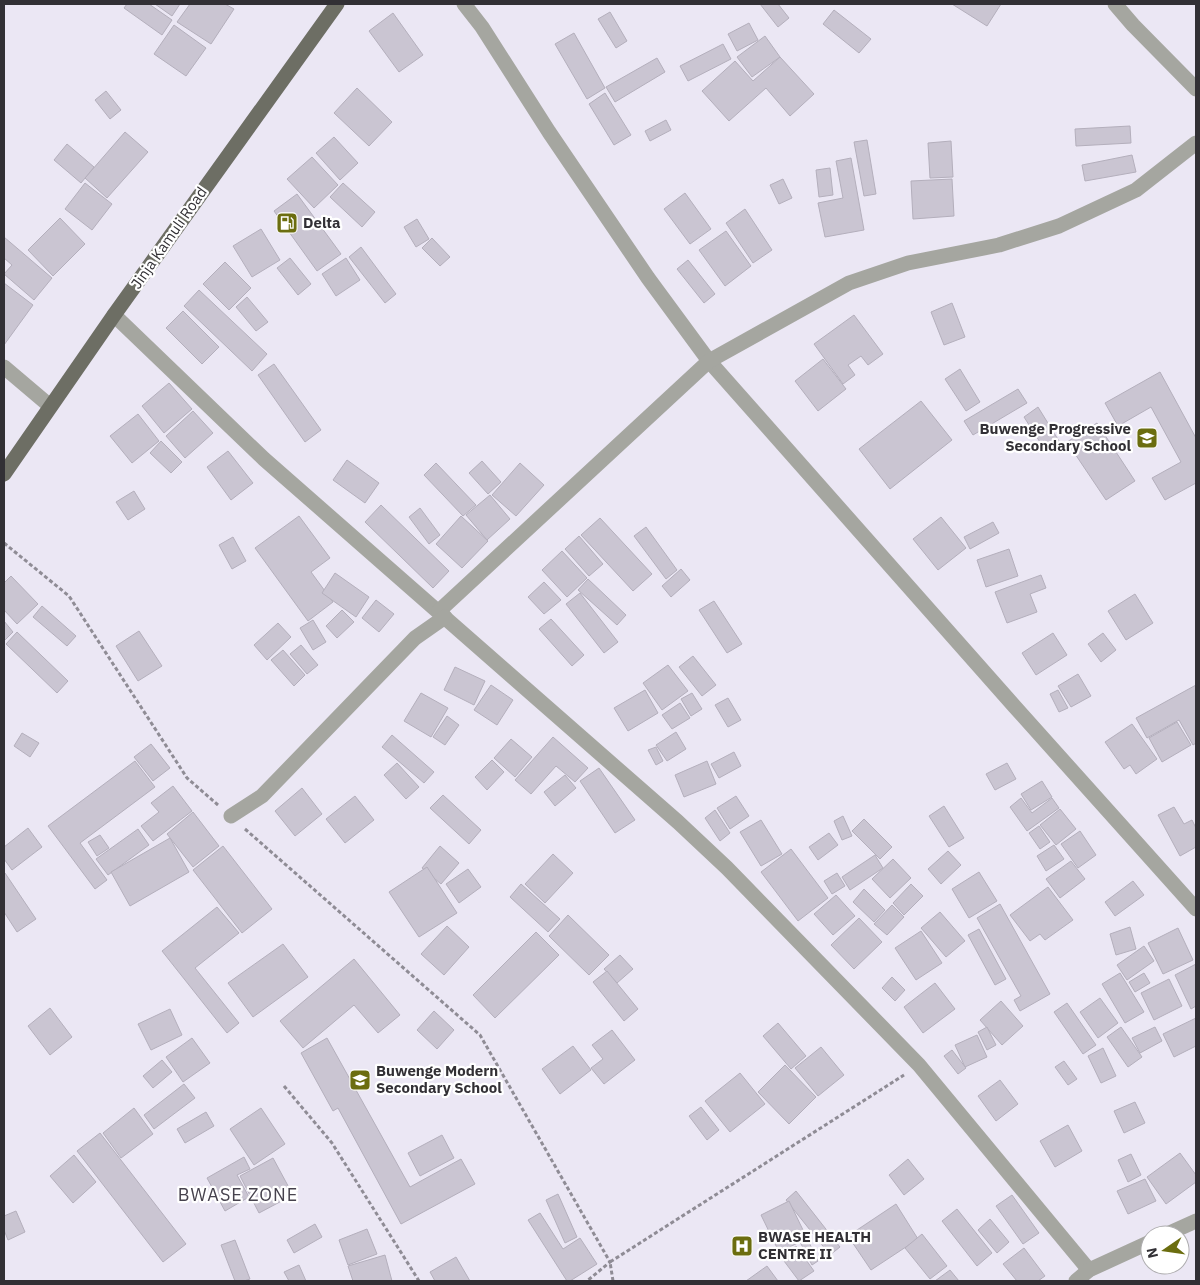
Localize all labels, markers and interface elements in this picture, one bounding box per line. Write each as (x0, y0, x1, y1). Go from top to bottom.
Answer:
street label: Jinja Kamuli Road (126, 183, 211, 292)
fuel station icon: Delta (275, 211, 299, 235)
place label: Delta (303, 213, 341, 232)
place label: Buwenge Progressive Secondary School (980, 419, 1131, 455)
school or university icon: Buwenge Progressive Secondary School (1135, 426, 1159, 450)
place label: Buwenge Modern Secondary School (376, 1061, 502, 1097)
school or university icon: Buwenge Modern Secondary School (348, 1068, 372, 1092)
district label: BWASE ZONE (178, 1183, 298, 1206)
north arrow (1140, 1225, 1190, 1275)
place label: BWASE HEALTH CENTRE II (758, 1227, 871, 1263)
hospital icon: BWASE HEALTH CENTRE II (730, 1234, 754, 1258)
text: N (1142, 1246, 1162, 1260)

